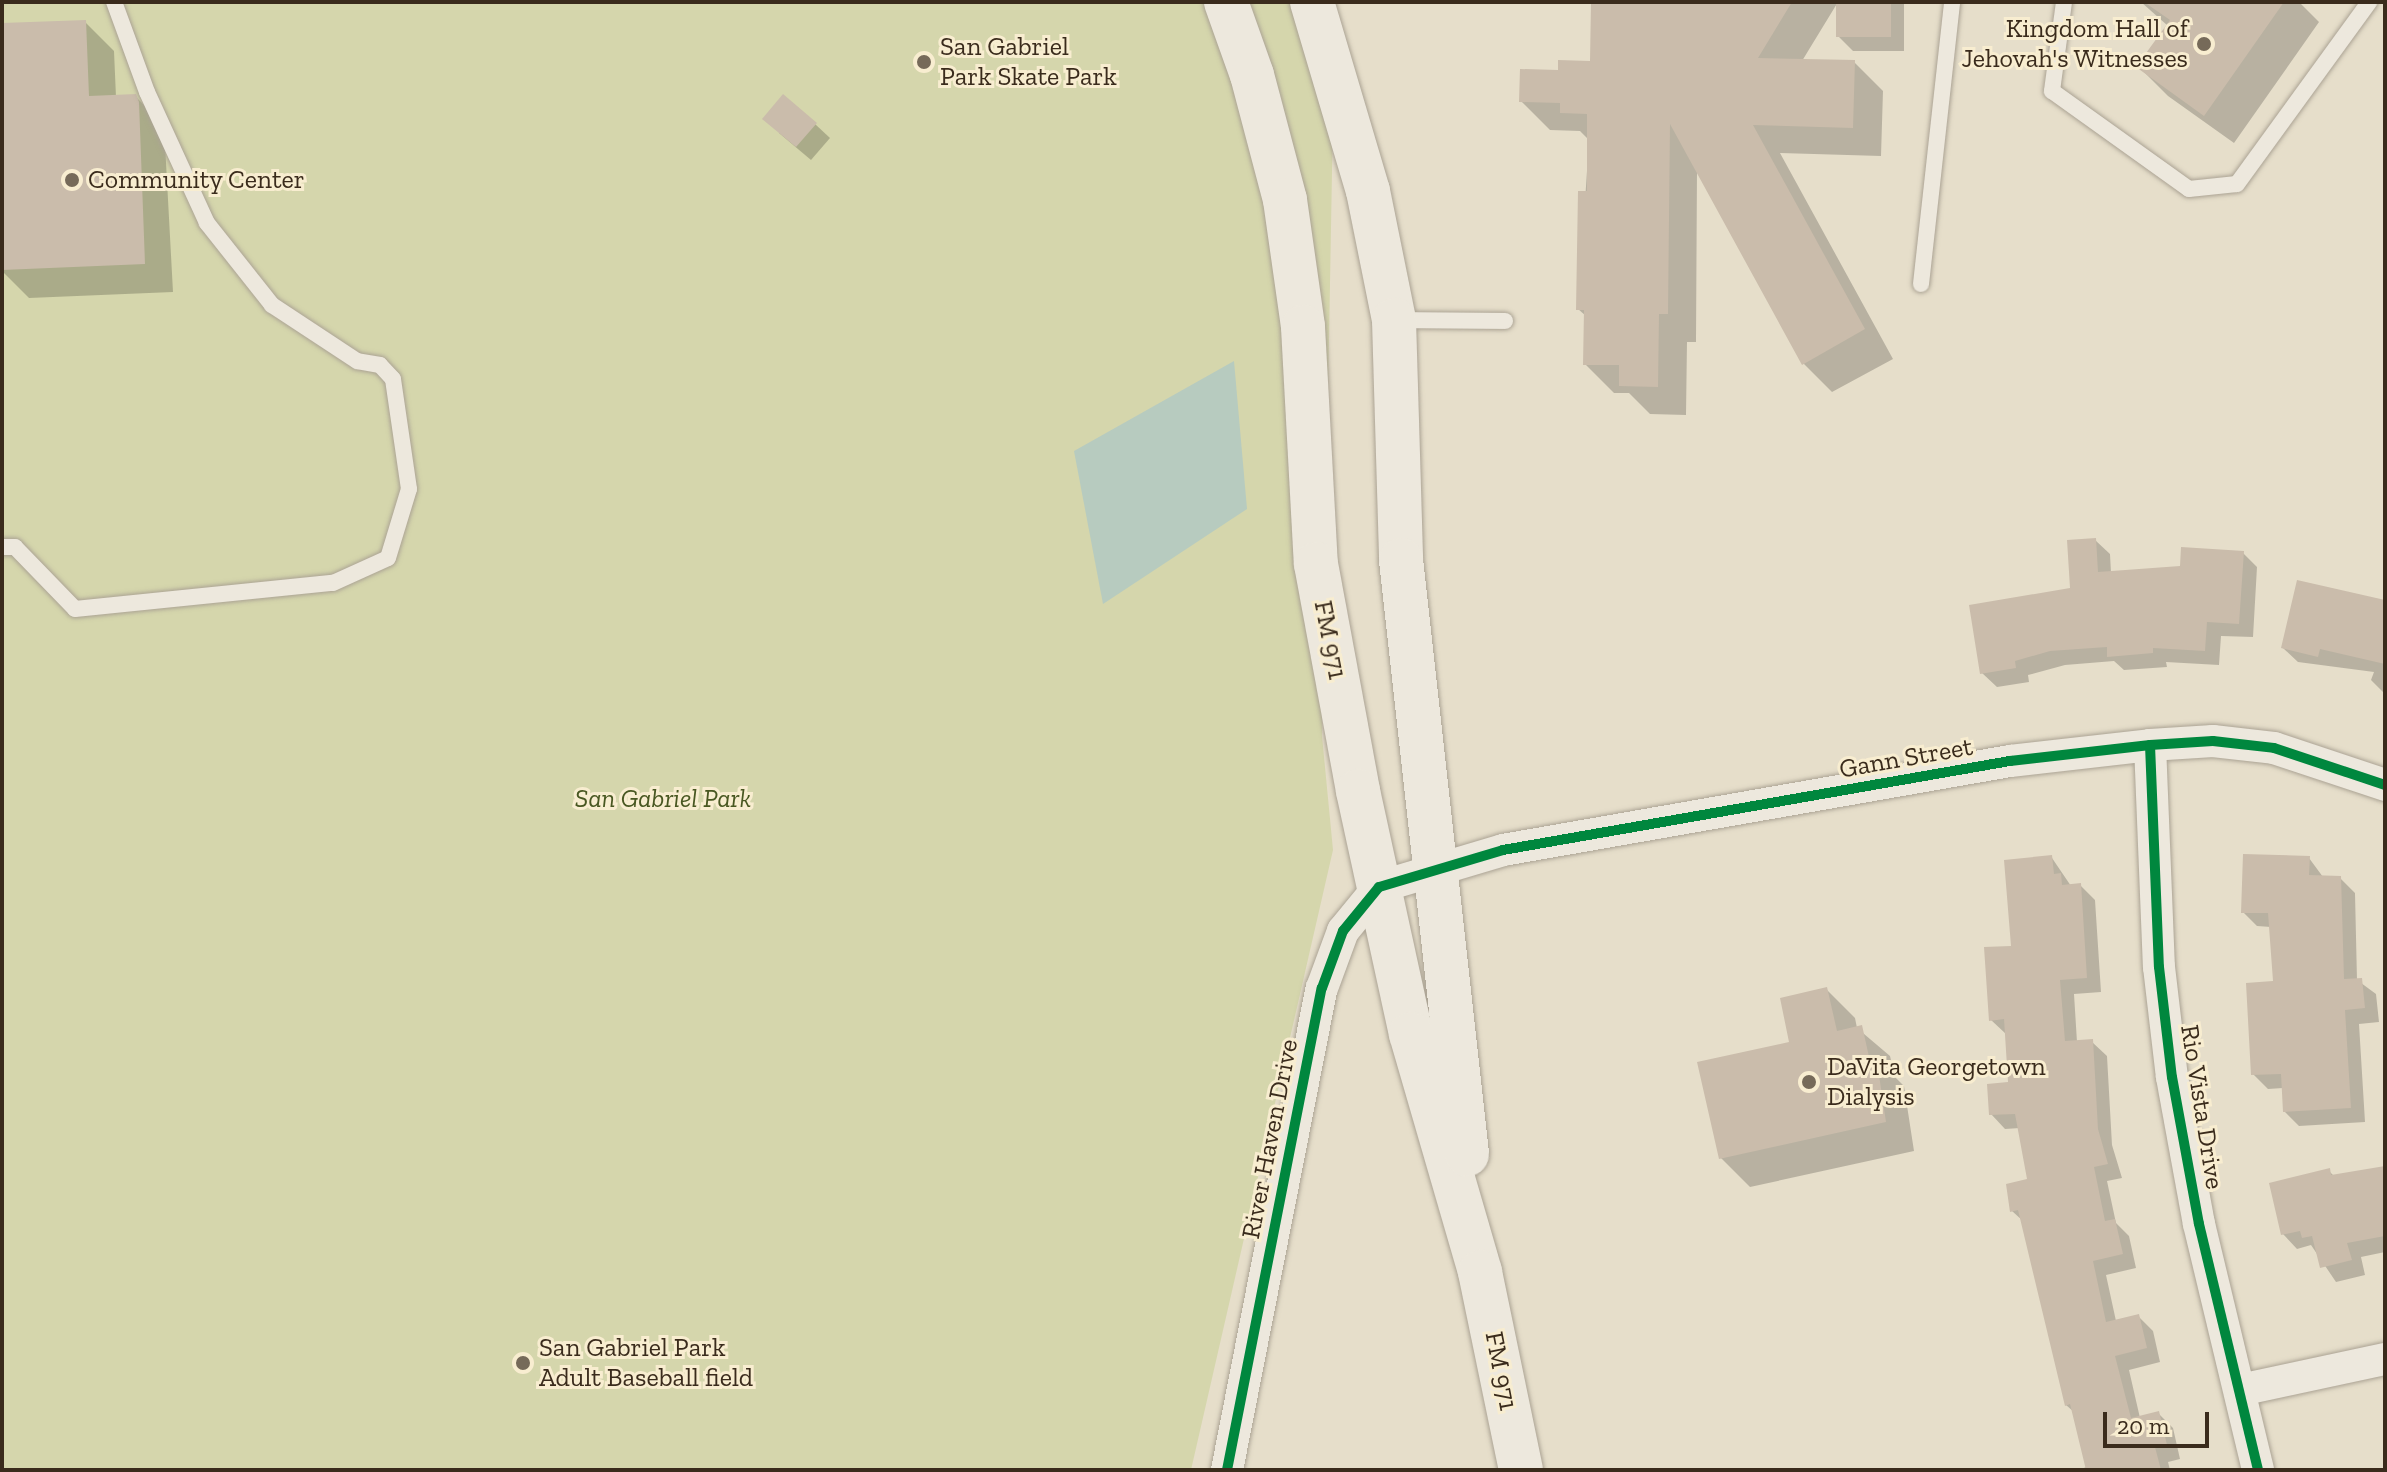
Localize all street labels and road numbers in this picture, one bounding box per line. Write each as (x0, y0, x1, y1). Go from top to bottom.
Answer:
street label: FM 971 (1307, 598, 1353, 682)
street label: Gann Street (1837, 731, 1975, 785)
street label: Rio Vista Drive (2174, 1022, 2230, 1192)
street label: River Haven Drive (1235, 1036, 1305, 1242)
street label: FM 971 (1478, 1329, 1524, 1413)

